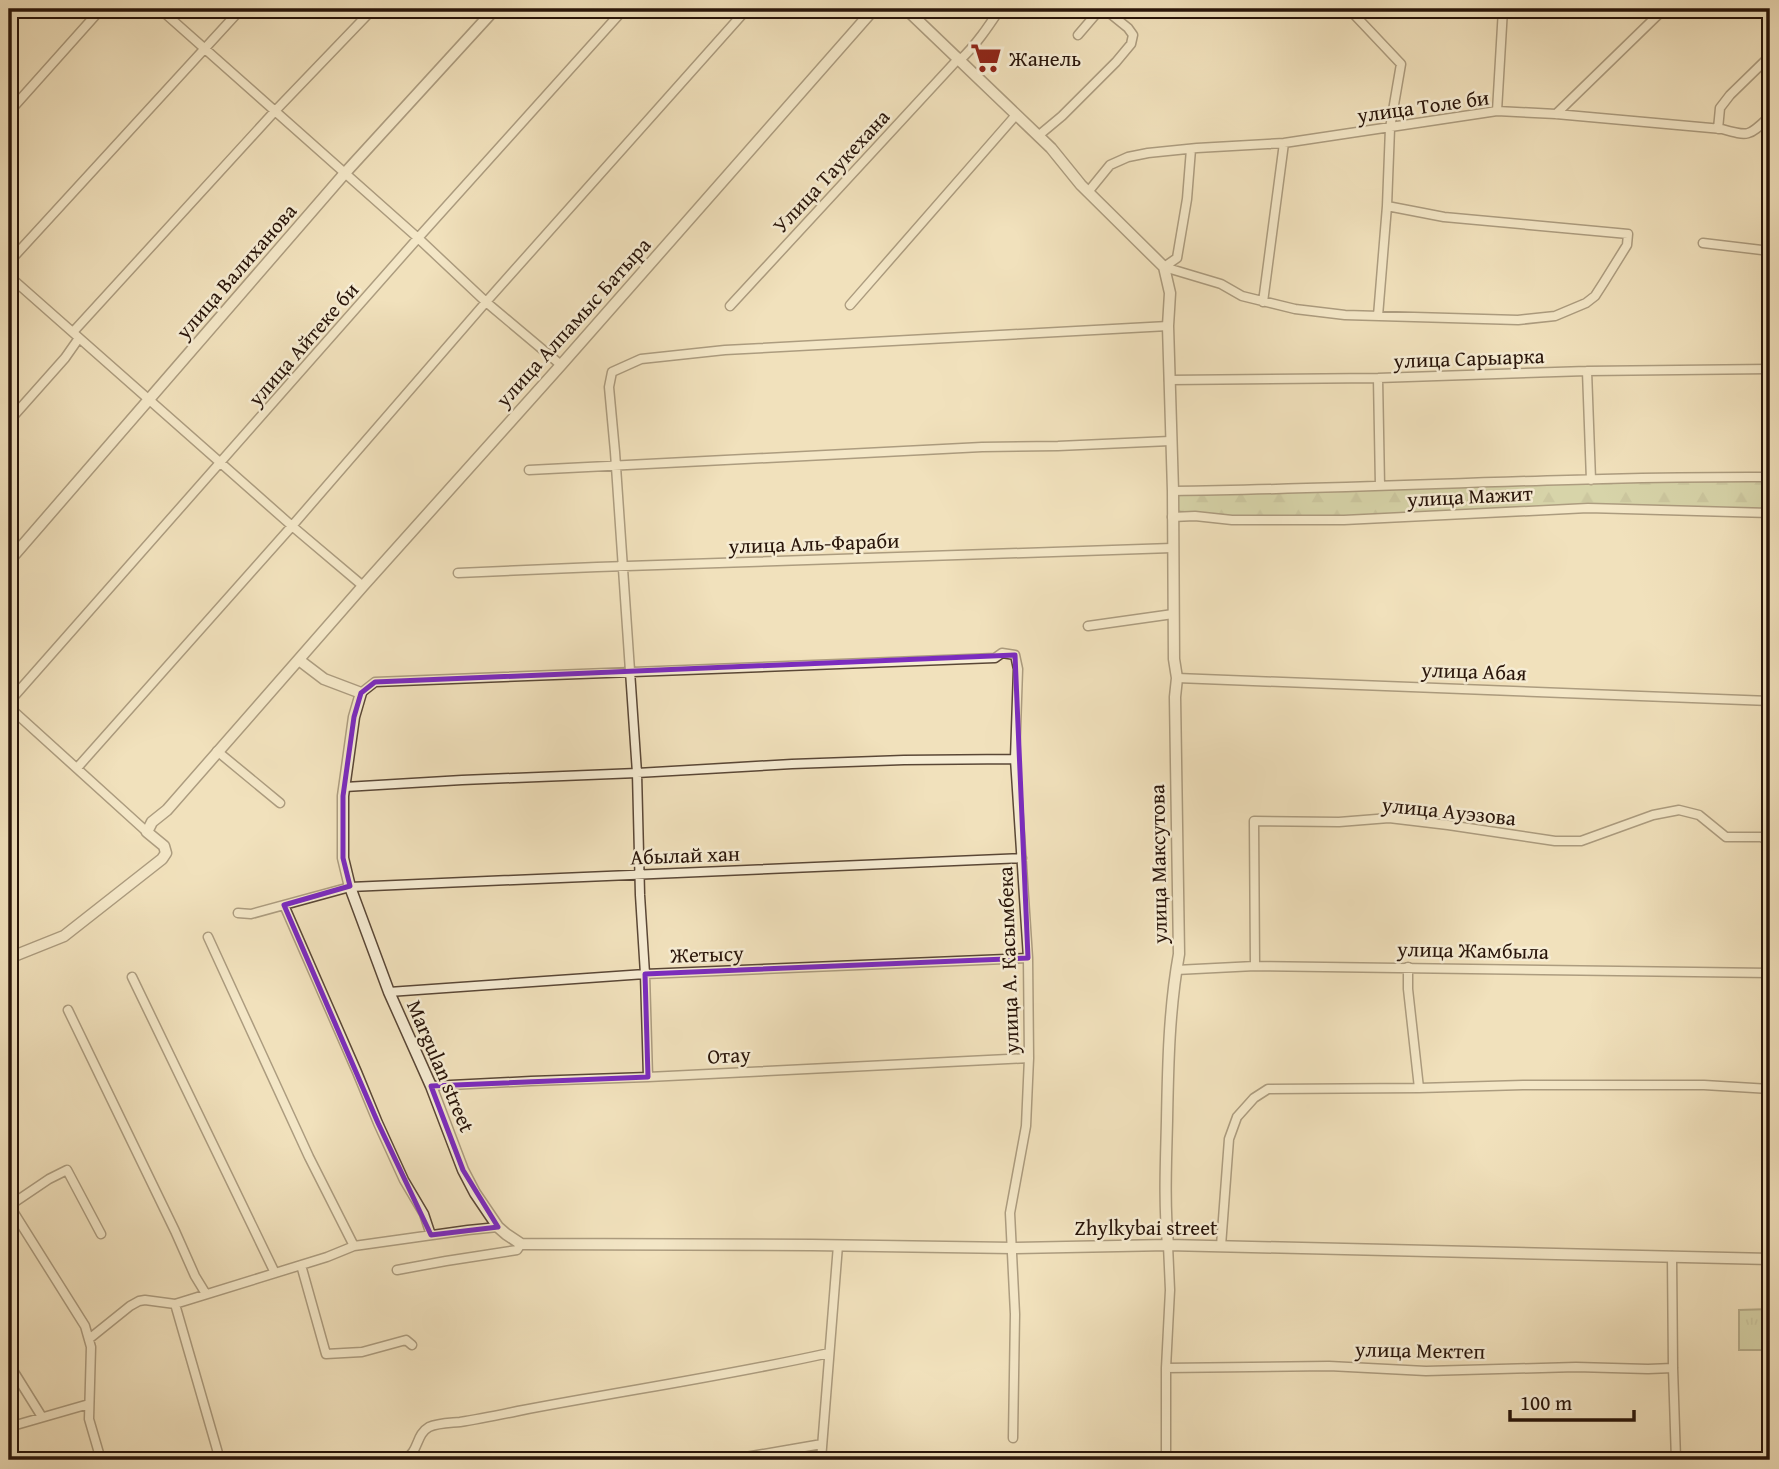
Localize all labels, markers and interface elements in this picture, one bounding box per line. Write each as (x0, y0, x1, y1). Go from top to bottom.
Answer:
supermarket icon: Жанель (969, 41, 1003, 75)
place label: Жанель (1008, 43, 1081, 74)
street label: улица Толе би (1354, 81, 1491, 131)
street label: Улица Таукехана (765, 102, 897, 240)
street label: улица Валиханова (168, 196, 304, 346)
street label: улица Алпамыс Батыра (487, 230, 658, 415)
street label: улица Айтеке би (240, 275, 366, 414)
street label: улица Сарыарка (1392, 340, 1545, 376)
street label: улица Мажит (1405, 477, 1534, 515)
street label: улица Аль-Фараби (727, 525, 900, 562)
street label: улица Абая (1420, 654, 1528, 688)
street label: улица Максутова (1141, 784, 1175, 945)
street label: улица Ауэзова (1379, 788, 1518, 833)
street label: Абылай хан (630, 838, 740, 872)
street label: улица А. Касымбека (989, 866, 1027, 1055)
street label: улица Жамбыла (1396, 933, 1549, 967)
street label: Жетысу (669, 937, 744, 971)
street label: Margulan street (399, 995, 483, 1138)
street label: Отау (706, 1038, 752, 1072)
street label: Zhylkybai street (1075, 1212, 1218, 1243)
street label: улица Мектеп (1353, 1333, 1486, 1367)
scale bar (1510, 1378, 1634, 1422)
text: 100 m (1520, 1387, 1572, 1418)

